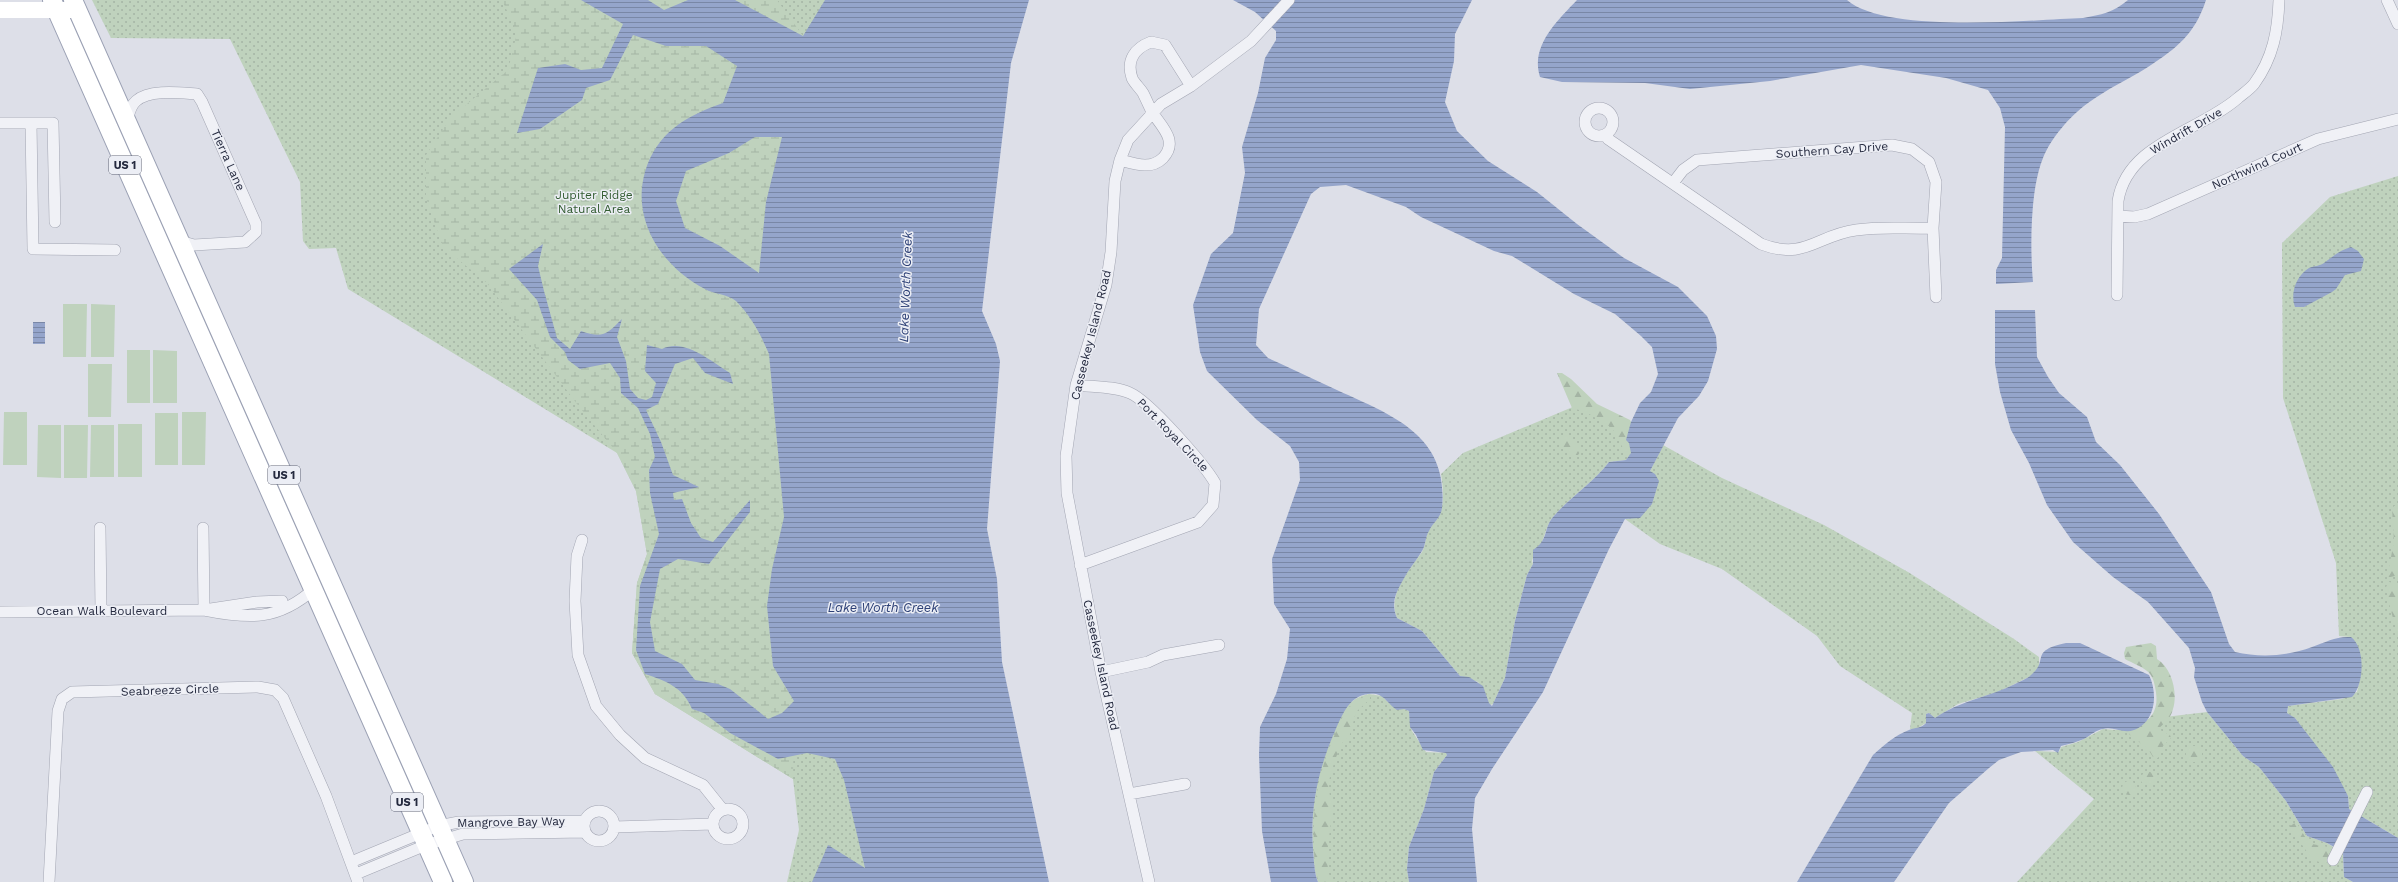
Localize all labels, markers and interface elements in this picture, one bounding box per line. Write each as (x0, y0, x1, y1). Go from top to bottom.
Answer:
street label: Windrift Drive (2147, 105, 2225, 157)
street label: Tierra Lane (208, 127, 248, 193)
street label: Southern Cay Drive (1775, 139, 1889, 161)
street label: Northwind Court (2210, 140, 2304, 192)
road number: US 1 (109, 156, 141, 174)
park label: Jupiter Ridge Natural Area (555, 188, 633, 216)
water label: Lake Worth Creek (896, 231, 915, 343)
street label: Casseekey Island Road (1068, 269, 1114, 401)
street label: Port Royal Circle (1134, 395, 1212, 475)
road number: US 1 (268, 466, 300, 484)
street label: Casseekey Island Road (1080, 598, 1122, 732)
water label: Lake Worth Creek (828, 600, 939, 615)
street label: Ocean Walk Boulevard (37, 604, 167, 618)
street label: Seabreeze Circle (121, 681, 219, 699)
road number: US 1 (391, 793, 423, 811)
street label: Mangrove Bay Way (457, 814, 566, 830)

